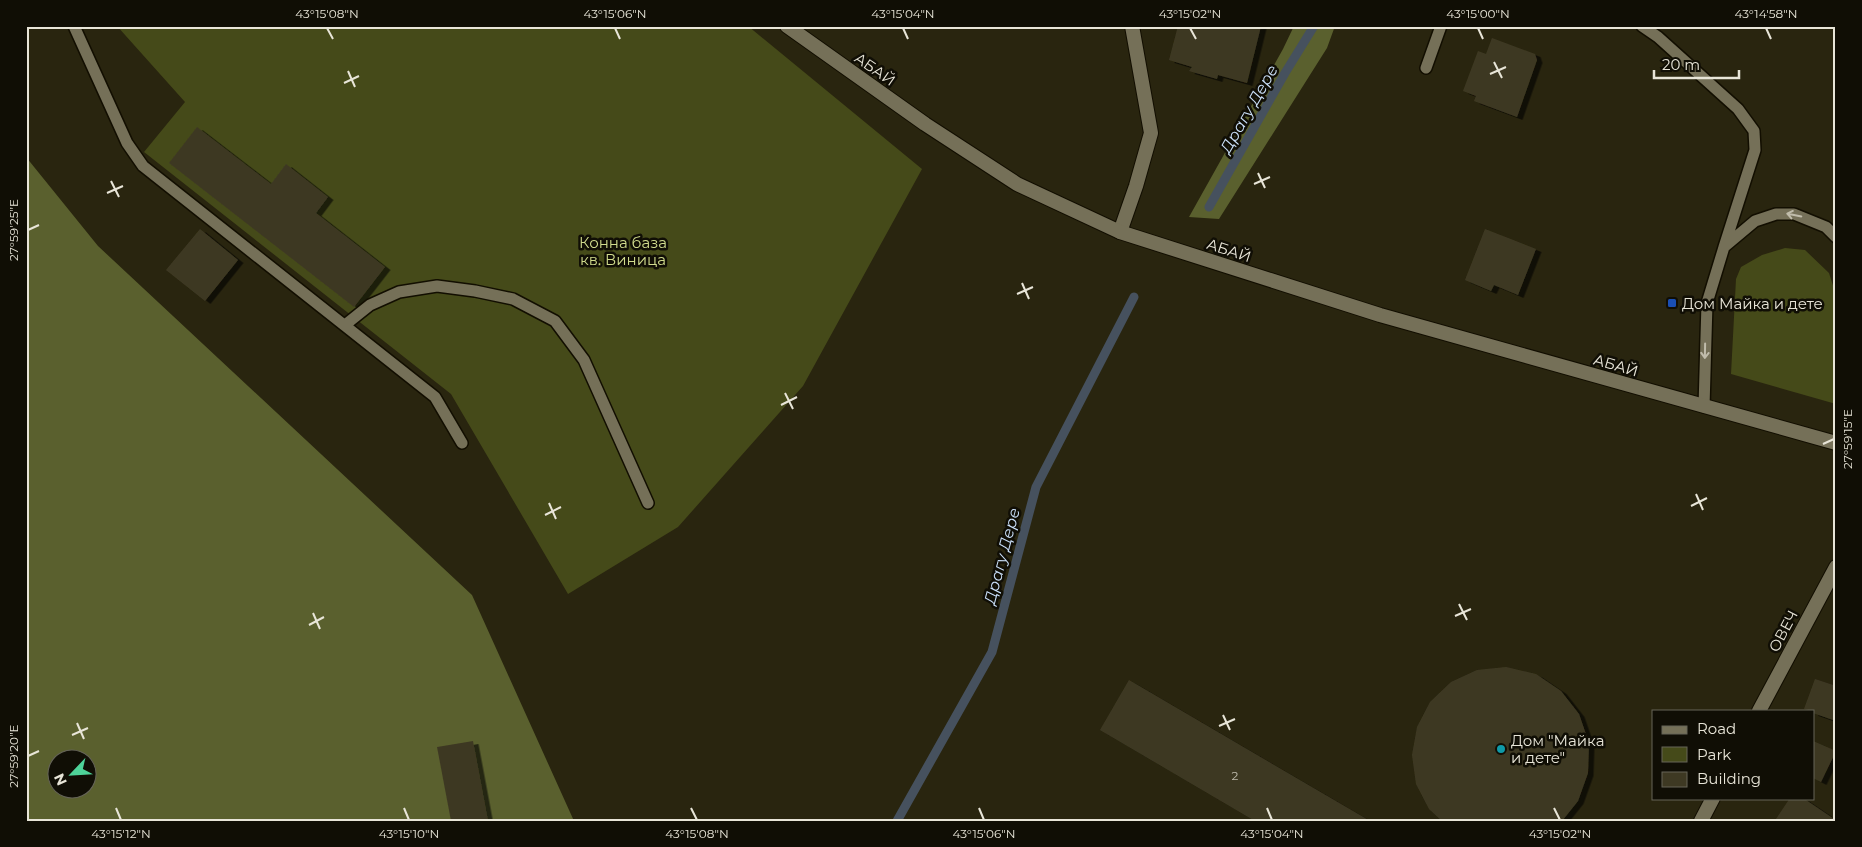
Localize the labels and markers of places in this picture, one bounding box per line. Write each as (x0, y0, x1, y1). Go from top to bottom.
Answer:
place label: Дом Майка и дете (1682, 294, 1823, 313)
marker: Дом Майка и дете (1666, 297, 1678, 309)
place label: Дом "Майка и дете" (1511, 731, 1604, 767)
marker: Дом "Майка и дете" (1495, 743, 1507, 755)

